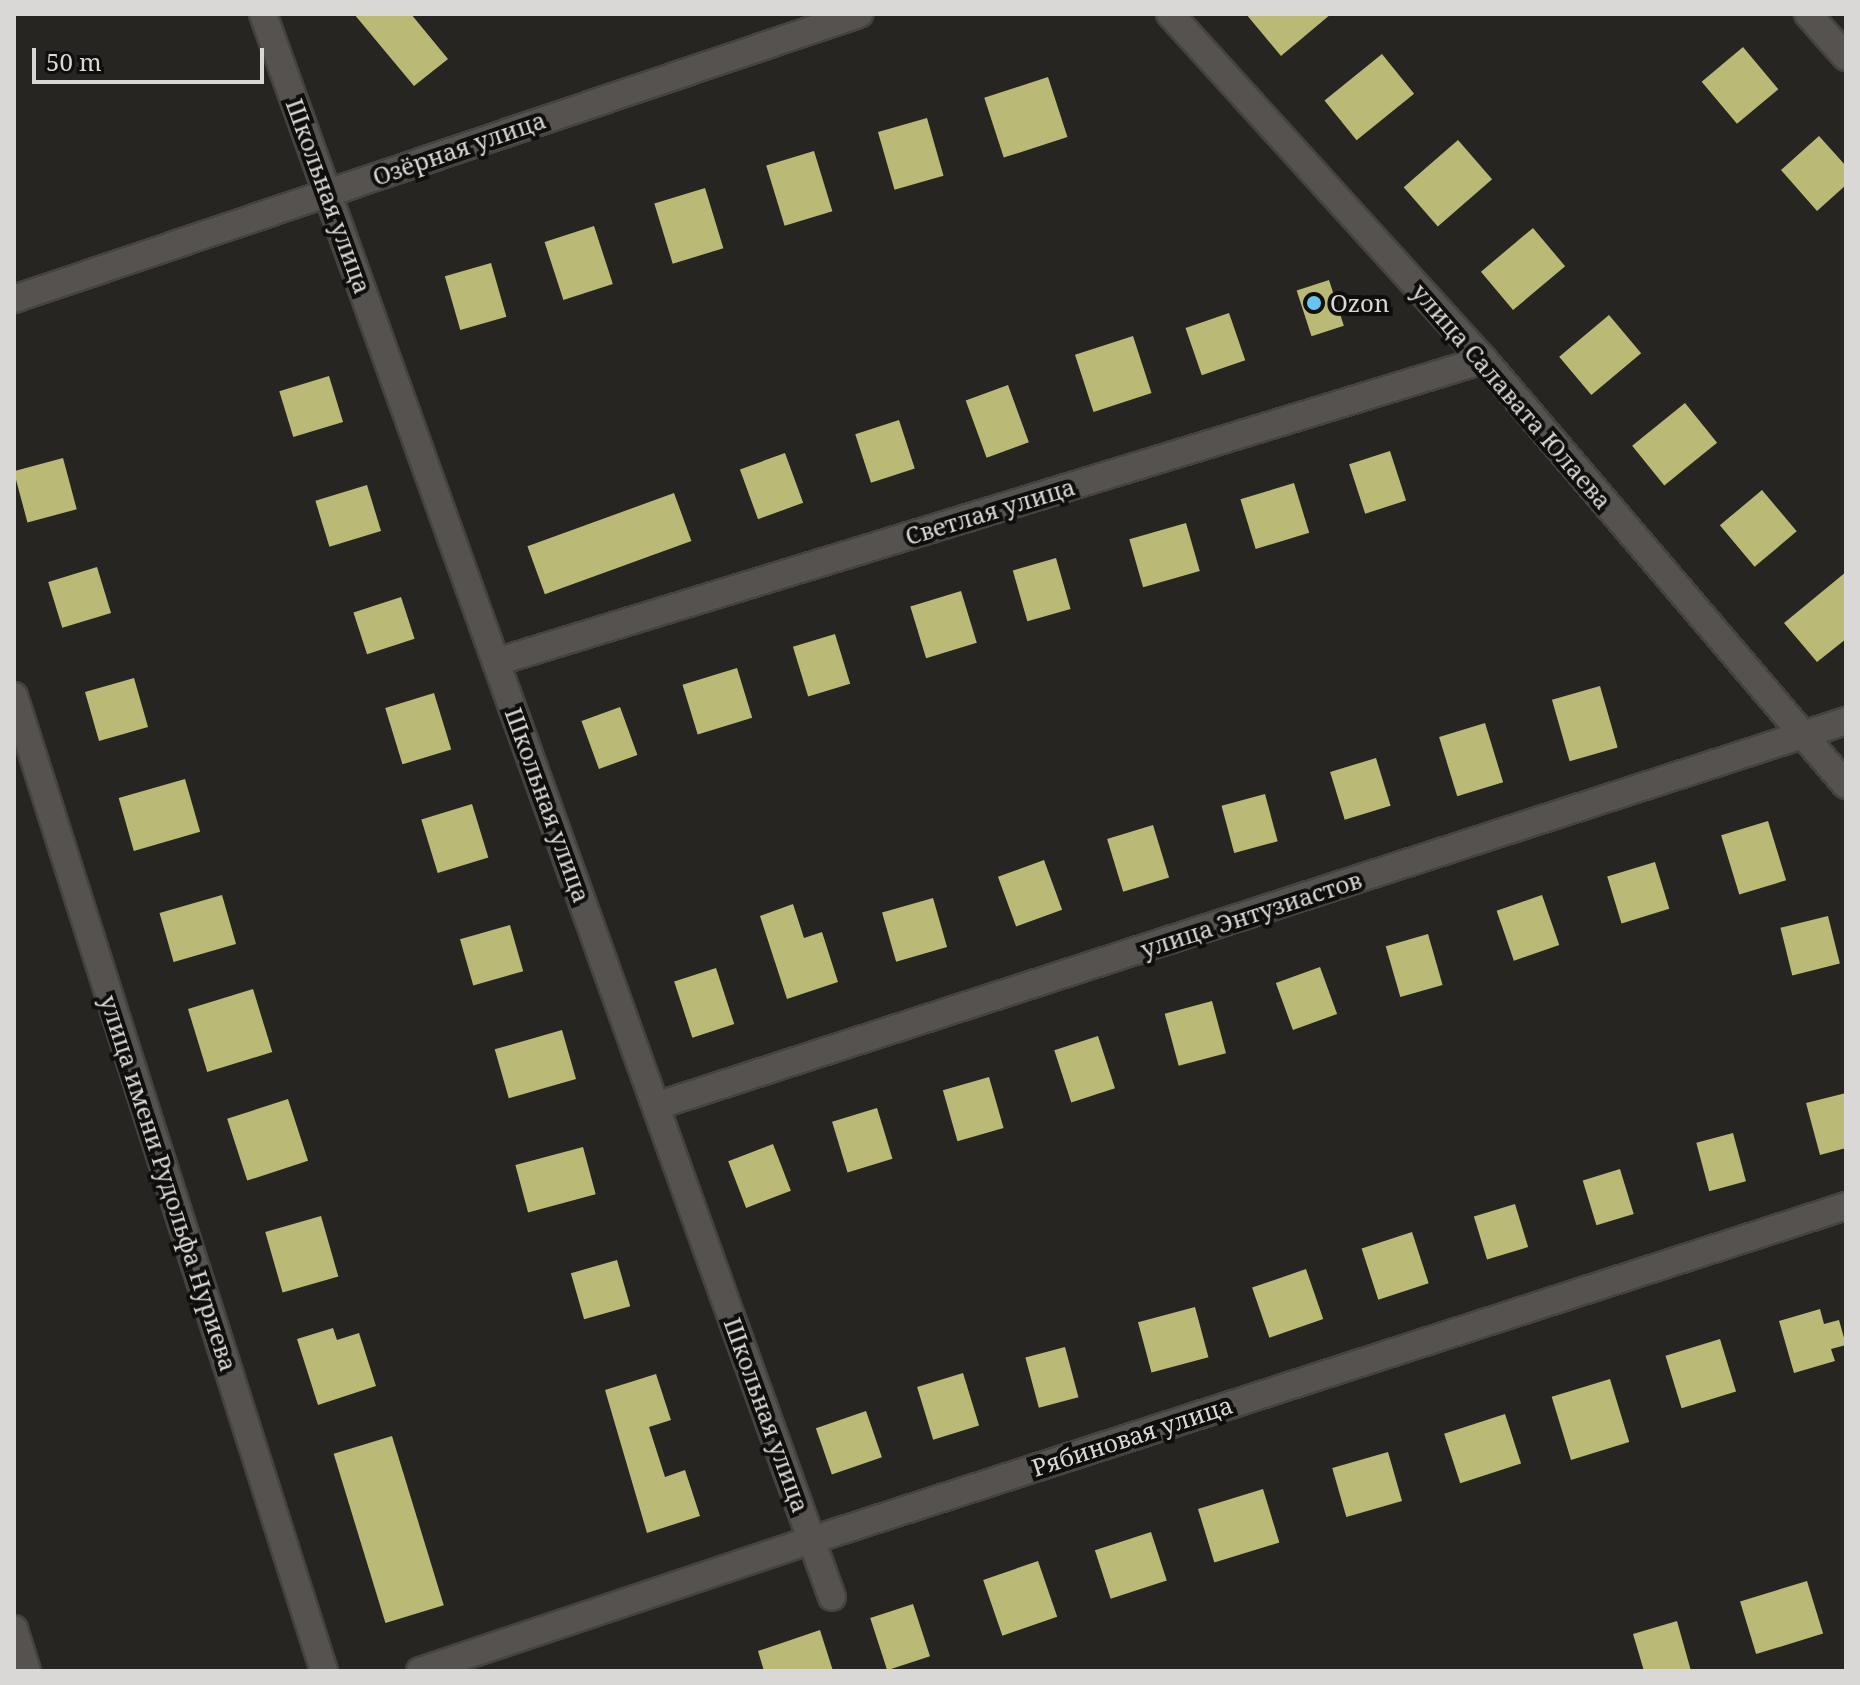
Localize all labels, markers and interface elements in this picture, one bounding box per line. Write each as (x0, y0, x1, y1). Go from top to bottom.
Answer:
scale bar (36, 32, 268, 82)
text: 50 m (46, 45, 102, 78)
street label: Школьная улица (280, 95, 378, 297)
street label: Озёрная улица (369, 105, 549, 191)
street label: улица Салавата Юлаева (1406, 277, 1618, 515)
place label: Ozon (1330, 289, 1389, 317)
marker: Ozon (1305, 294, 1323, 312)
street label: Светлая улица (902, 472, 1078, 550)
street label: Школьная улица (499, 704, 597, 906)
street label: улица Энтузиастов (1137, 865, 1365, 963)
street label: улица имени Рудольфа Нуриева (94, 991, 244, 1375)
street label: Школьная улица (718, 1314, 816, 1516)
street label: Рябиновая улица (1028, 1390, 1236, 1482)

